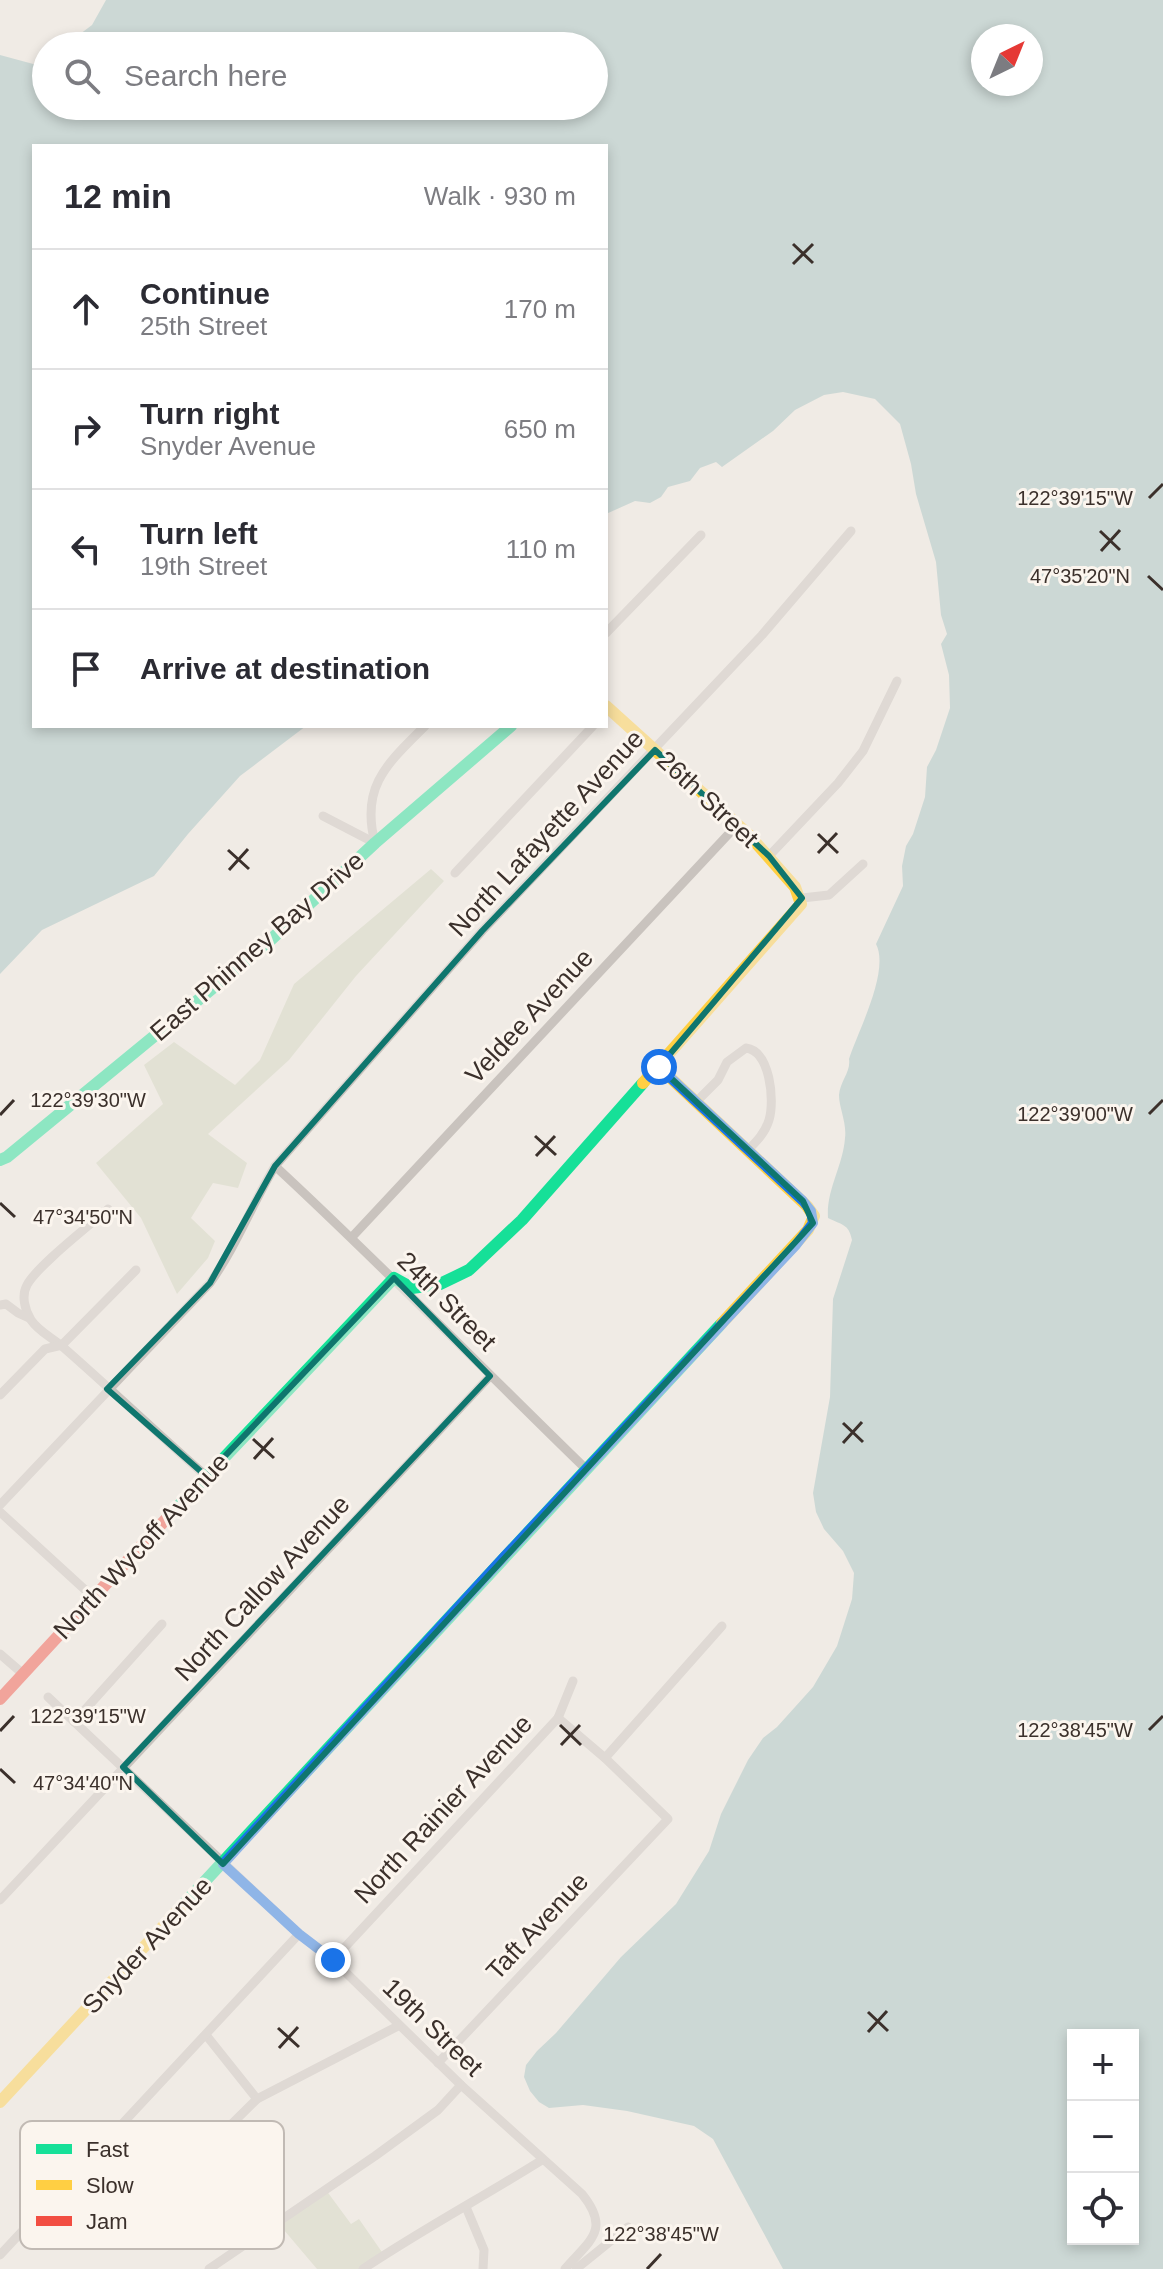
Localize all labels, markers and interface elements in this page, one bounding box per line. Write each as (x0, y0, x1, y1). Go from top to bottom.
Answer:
north arrow (971, 24, 1043, 96)
search box (32, 32, 608, 120)
icon: search (60, 54, 104, 98)
text: Search here (124, 59, 287, 92)
text: 12 min (64, 177, 172, 215)
text: Walk · 930 m (424, 181, 576, 211)
text: Continue (140, 277, 270, 310)
icon: ahead (64, 287, 108, 331)
text: 170 m (504, 294, 576, 324)
text: 25th Street (140, 311, 267, 341)
text: Turn right (140, 397, 279, 430)
icon: right (64, 407, 108, 451)
text: 650 m (504, 414, 576, 444)
text: Snyder Avenue (140, 431, 316, 461)
text: 122°39'15"W (1017, 487, 1133, 509)
text: Turn left (140, 517, 258, 550)
icon: left (64, 527, 108, 571)
text: 110 m (506, 534, 576, 564)
text: 19th Street (140, 551, 267, 581)
text: 47°35'20"N (1030, 565, 1130, 587)
icon: arrive (64, 647, 108, 691)
text: Arrive at destination (140, 652, 430, 685)
street label: North Lafayette Avenue (443, 724, 649, 942)
street label: 26th Street (651, 745, 765, 854)
street label: East Phinney Bay Drive (144, 845, 370, 1047)
street label: Veldee Avenue (459, 942, 599, 1090)
route start (641, 1049, 677, 1085)
text: 122°39'30"W (30, 1089, 146, 1111)
text: 122°39'00"W (1017, 1103, 1133, 1125)
text: 47°34'50"N (33, 1206, 133, 1228)
street label: 24th Street (391, 1245, 503, 1357)
street label: North Wycoff Avenue (47, 1447, 235, 1645)
street label: North Callow Avenue (168, 1489, 356, 1687)
text: 122°39'15"W (30, 1705, 146, 1727)
street label: North Rainier Avenue (348, 1709, 538, 1909)
text: 122°38'45"W (1017, 1719, 1133, 1741)
text: 47°34'40"N (33, 1772, 133, 1794)
street label: Taft Avenue (480, 1866, 594, 1986)
street label: Snyder Avenue (76, 1870, 218, 2020)
route end (315, 1942, 351, 1978)
street label: 19th Street (377, 1972, 490, 2083)
map controls (1067, 2029, 1139, 2245)
button: + (1067, 2029, 1139, 2101)
button: − (1067, 2101, 1139, 2173)
legend (20, 2121, 284, 2249)
text: Fast (86, 2137, 129, 2162)
text: Slow (86, 2173, 134, 2198)
button: locate (1067, 2173, 1139, 2245)
text: Jam (86, 2209, 128, 2234)
text: 122°38'45"W (603, 2223, 719, 2245)

